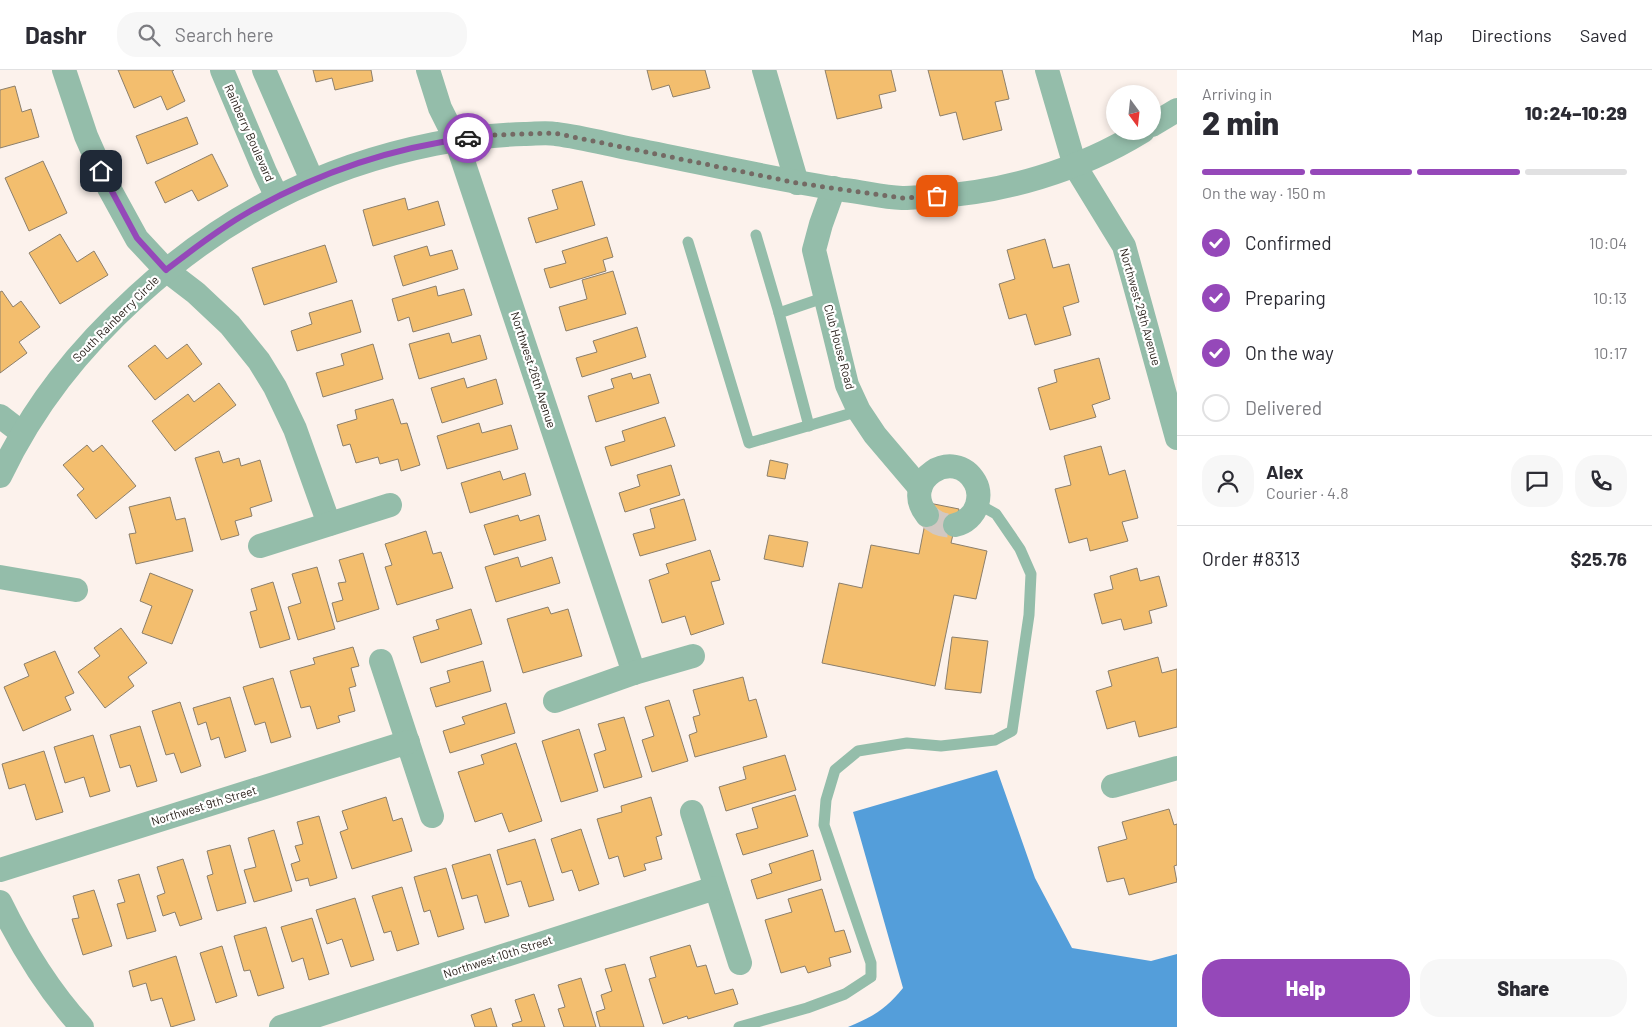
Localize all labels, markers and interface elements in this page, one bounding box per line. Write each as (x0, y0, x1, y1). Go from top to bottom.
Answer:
search box (117, 12, 467, 57)
text: Dashr (25, 20, 87, 49)
icon: search (135, 21, 163, 49)
text: Search here (175, 23, 274, 46)
text: Map (1411, 24, 1443, 46)
text: Directions (1471, 24, 1552, 46)
text: Saved (1580, 24, 1627, 46)
street label: Rainberry Boulevard (222, 82, 278, 183)
text: Arriving in (1202, 84, 1272, 103)
north arrow (1106, 85, 1161, 140)
map controls (1106, 85, 1161, 140)
text: 10:24–10:29 (1525, 101, 1627, 124)
text: 2 min (1202, 103, 1279, 141)
courier (443, 113, 493, 163)
icon: car (454, 124, 482, 152)
pin (80, 150, 122, 192)
icon: home (87, 157, 115, 185)
pin (916, 175, 958, 217)
icon: bag (923, 182, 951, 210)
text: On the way · 150 m (1202, 183, 1326, 202)
icon: check (1202, 229, 1230, 257)
text: Confirmed (1245, 231, 1332, 254)
text: 10:04 (1589, 233, 1627, 252)
street label: Northwest 29th Avenue (1118, 247, 1164, 367)
street label: South Rainberry Circle (69, 272, 161, 364)
icon: check (1202, 284, 1230, 312)
text: Preparing (1245, 286, 1326, 309)
text: 10:13 (1593, 288, 1627, 307)
street label: Club House Road (822, 303, 858, 391)
street label: Northwest 26th Avenue (509, 310, 559, 429)
icon: check (1202, 339, 1230, 367)
text: On the way (1245, 341, 1334, 364)
text: 10:17 (1594, 343, 1627, 362)
text: Delivered (1245, 396, 1322, 419)
button: person (1202, 455, 1254, 507)
button: chat (1511, 455, 1563, 507)
button: phone (1575, 455, 1627, 507)
text: Alex (1266, 460, 1304, 483)
text: Courier · 4.8 (1266, 483, 1349, 502)
text: Order #8313 (1202, 547, 1300, 570)
text: $25.76 (1570, 547, 1627, 570)
street label: Northwest 9th Street (149, 782, 258, 828)
street label: Northwest 10th Street (441, 932, 554, 980)
button: Help (1202, 959, 1410, 1017)
button: Share (1420, 959, 1627, 1017)

